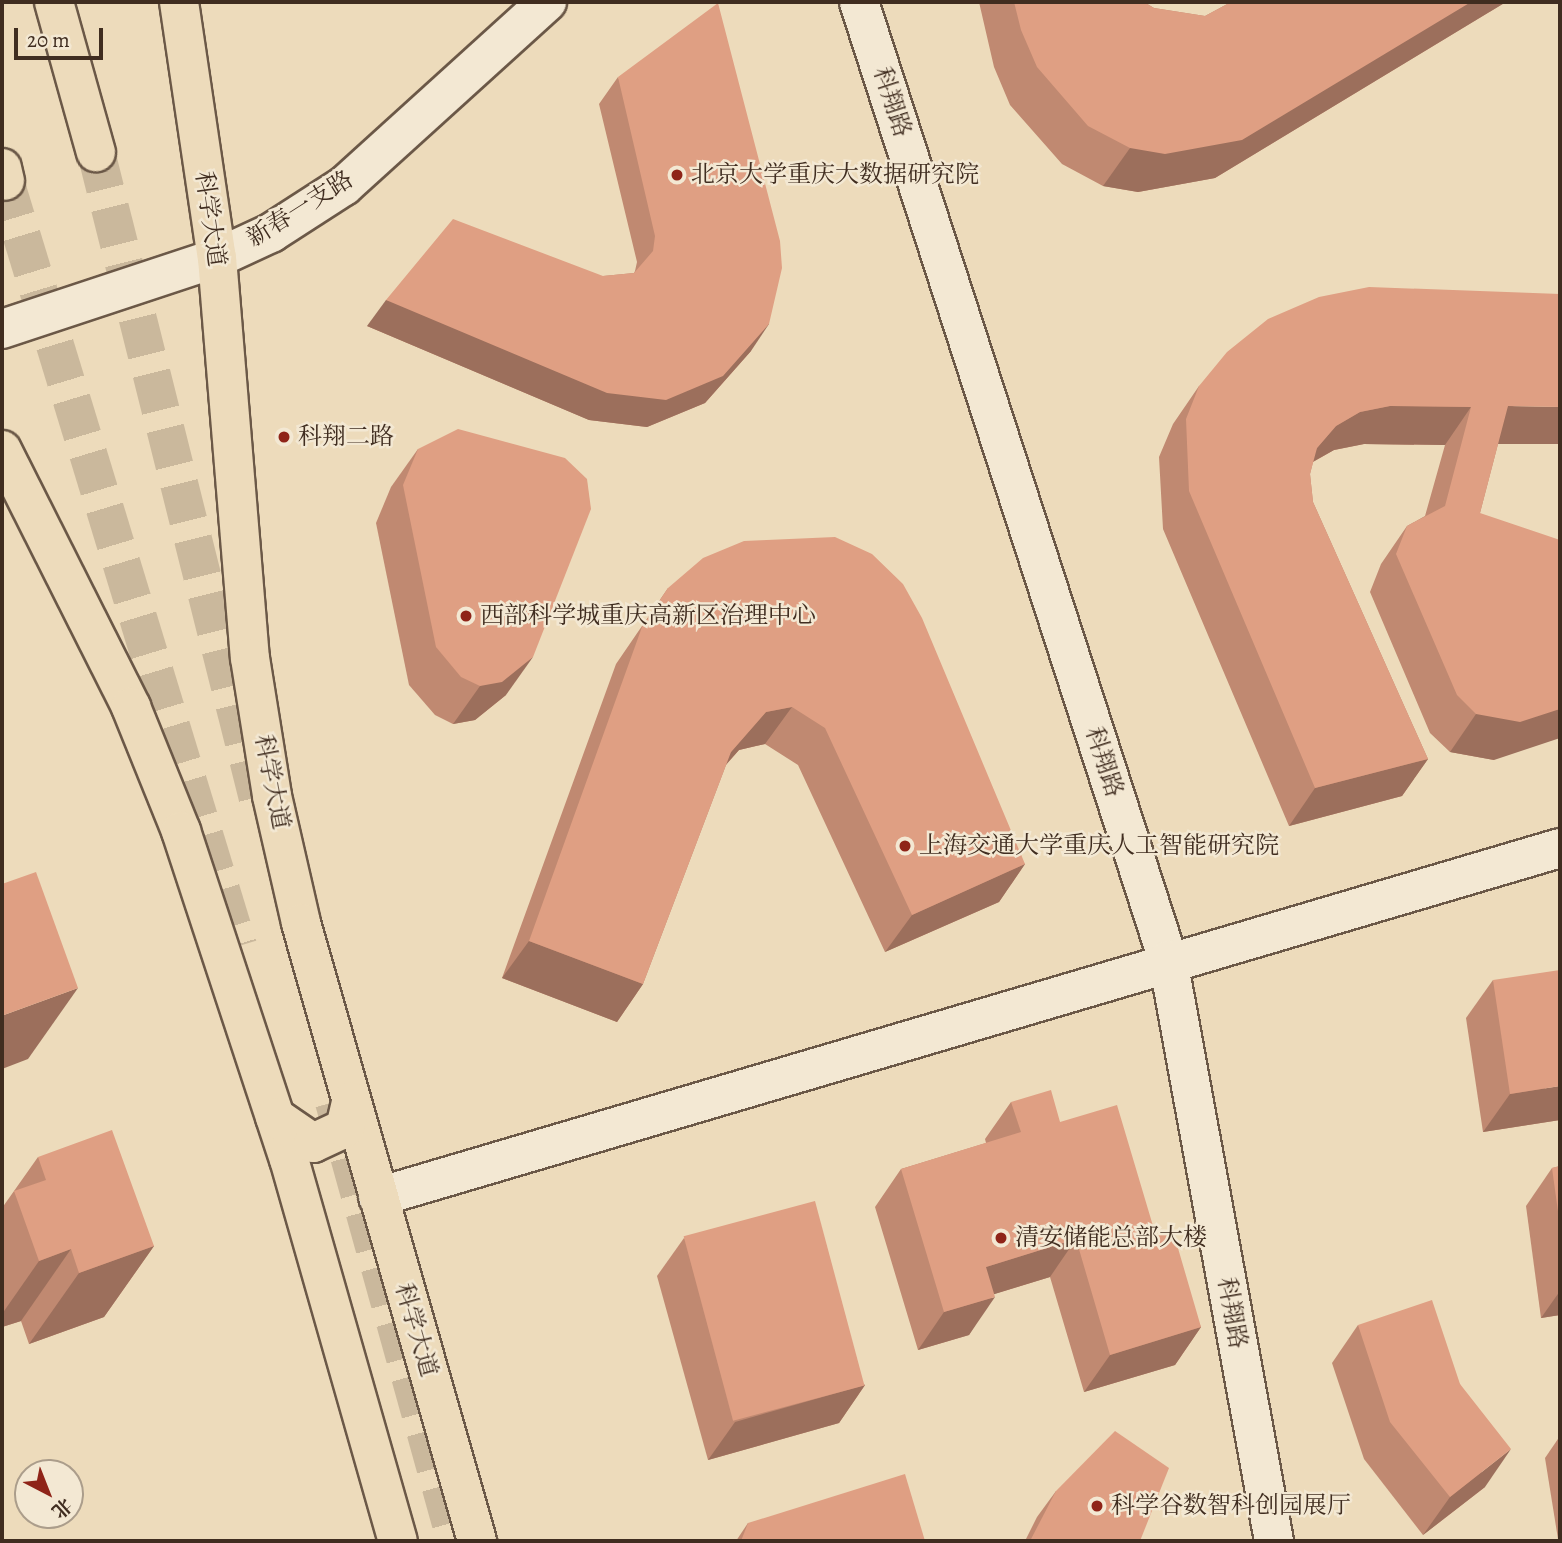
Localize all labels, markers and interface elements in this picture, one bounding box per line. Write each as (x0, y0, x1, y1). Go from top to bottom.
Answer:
scale bar (18, 14, 107, 58)
text: 20 m (27, 26, 70, 54)
street label: 科翔路 (867, 63, 917, 141)
place label: 北京大学重庆大数据研究院 (691, 161, 979, 189)
street label: 新春一支路 (241, 165, 359, 253)
marker: 北京大学重庆大数据研究院 (669, 167, 685, 183)
street label: 科学大道 (189, 169, 231, 269)
place label: 科翔二路 (298, 423, 394, 451)
marker: 科翔二路 (276, 429, 292, 445)
place label: 西部科学城重庆高新区治理中心 (480, 602, 816, 630)
marker: 西部科学城重庆高新区治理中心 (458, 608, 474, 624)
street label: 科翔路 (1079, 723, 1129, 801)
street label: 科学大道 (249, 732, 295, 832)
place label: 上海交通大学重庆人工智能研究院 (919, 832, 1279, 860)
marker: 上海交通大学重庆人工智能研究院 (897, 838, 913, 854)
place label: 清安储能总部大楼 (1015, 1224, 1207, 1252)
marker: 清安储能总部大楼 (993, 1230, 1009, 1246)
street label: 科翔路 (1212, 1275, 1252, 1351)
street label: 科学大道 (389, 1280, 443, 1380)
north arrow (14, 1459, 84, 1529)
text: 北 (46, 1492, 77, 1524)
place label: 科学谷数智科创园展厅 (1111, 1492, 1351, 1520)
marker: 科学谷数智科创园展厅 (1089, 1498, 1105, 1514)

